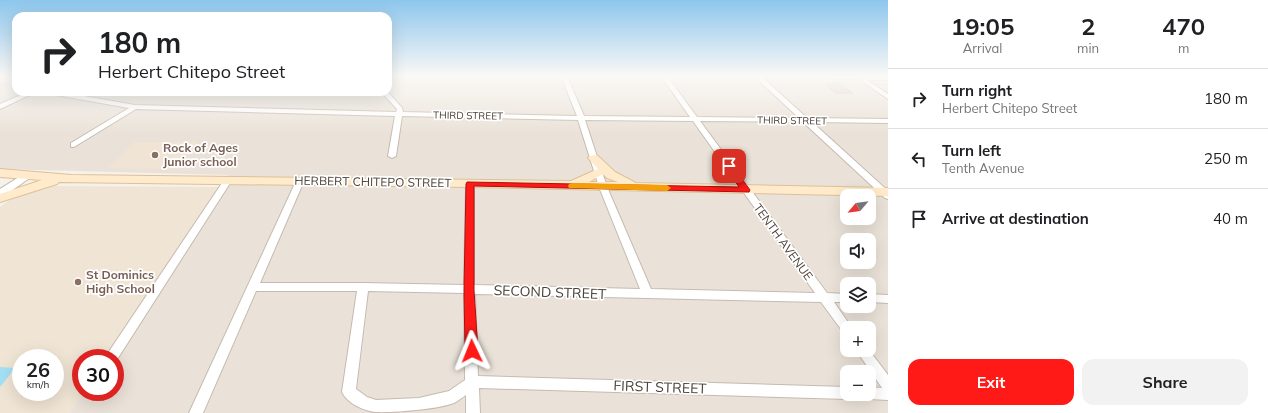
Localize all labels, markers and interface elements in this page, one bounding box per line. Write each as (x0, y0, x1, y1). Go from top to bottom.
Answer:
text: 19:05 (951, 11, 1014, 41)
text: 2 (1081, 11, 1095, 41)
text: 470 (1162, 11, 1205, 41)
text: 180 m (98, 25, 181, 60)
icon: right (32, 28, 84, 80)
text: Arrival (963, 40, 1002, 56)
text: min (1077, 40, 1099, 56)
text: m (1178, 40, 1189, 56)
text: Herbert Chitepo Street (98, 60, 285, 83)
text: Turn right (942, 81, 1012, 100)
icon: right (908, 88, 930, 110)
text: 180 m (1204, 89, 1248, 108)
text: Herbert Chitepo Street (942, 100, 1077, 116)
street label: THIRD STREET (433, 108, 503, 123)
street label: THIRD STREET (757, 113, 827, 128)
place label: Rock of Ages Junior school (163, 140, 238, 169)
text: Turn left (942, 141, 1001, 160)
icon: left (908, 148, 930, 170)
pin (712, 149, 746, 183)
text: 250 m (1204, 149, 1248, 168)
marker: Rock of Ages Junior school (150, 150, 160, 160)
icon: arrive (718, 155, 740, 177)
text: Tenth Avenue (942, 160, 1024, 176)
street label: HERBERT CHITEPO STREET (294, 173, 452, 190)
north arrow (840, 189, 876, 225)
map controls (840, 189, 876, 401)
street label: TENTH AVENUE (751, 200, 816, 283)
icon: arrive (908, 208, 930, 230)
text: Arrive at destination (942, 209, 1089, 228)
text: 40 m (1213, 209, 1248, 228)
button: sound (840, 233, 876, 269)
place label: St Dominics High School (86, 267, 155, 296)
marker: St Dominics High School (73, 277, 83, 287)
button: layers (840, 277, 876, 313)
street label: SECOND STREET (493, 281, 607, 303)
button: + (840, 321, 876, 357)
position arrow (451, 330, 493, 372)
speed limit sign: 30 (72, 349, 124, 401)
text: 26 (26, 357, 50, 382)
button: Exit (908, 359, 1074, 405)
button: Share (1082, 359, 1248, 405)
button: − (840, 365, 876, 401)
street label: FIRST STREET (613, 376, 707, 398)
text: km/h (27, 378, 49, 391)

